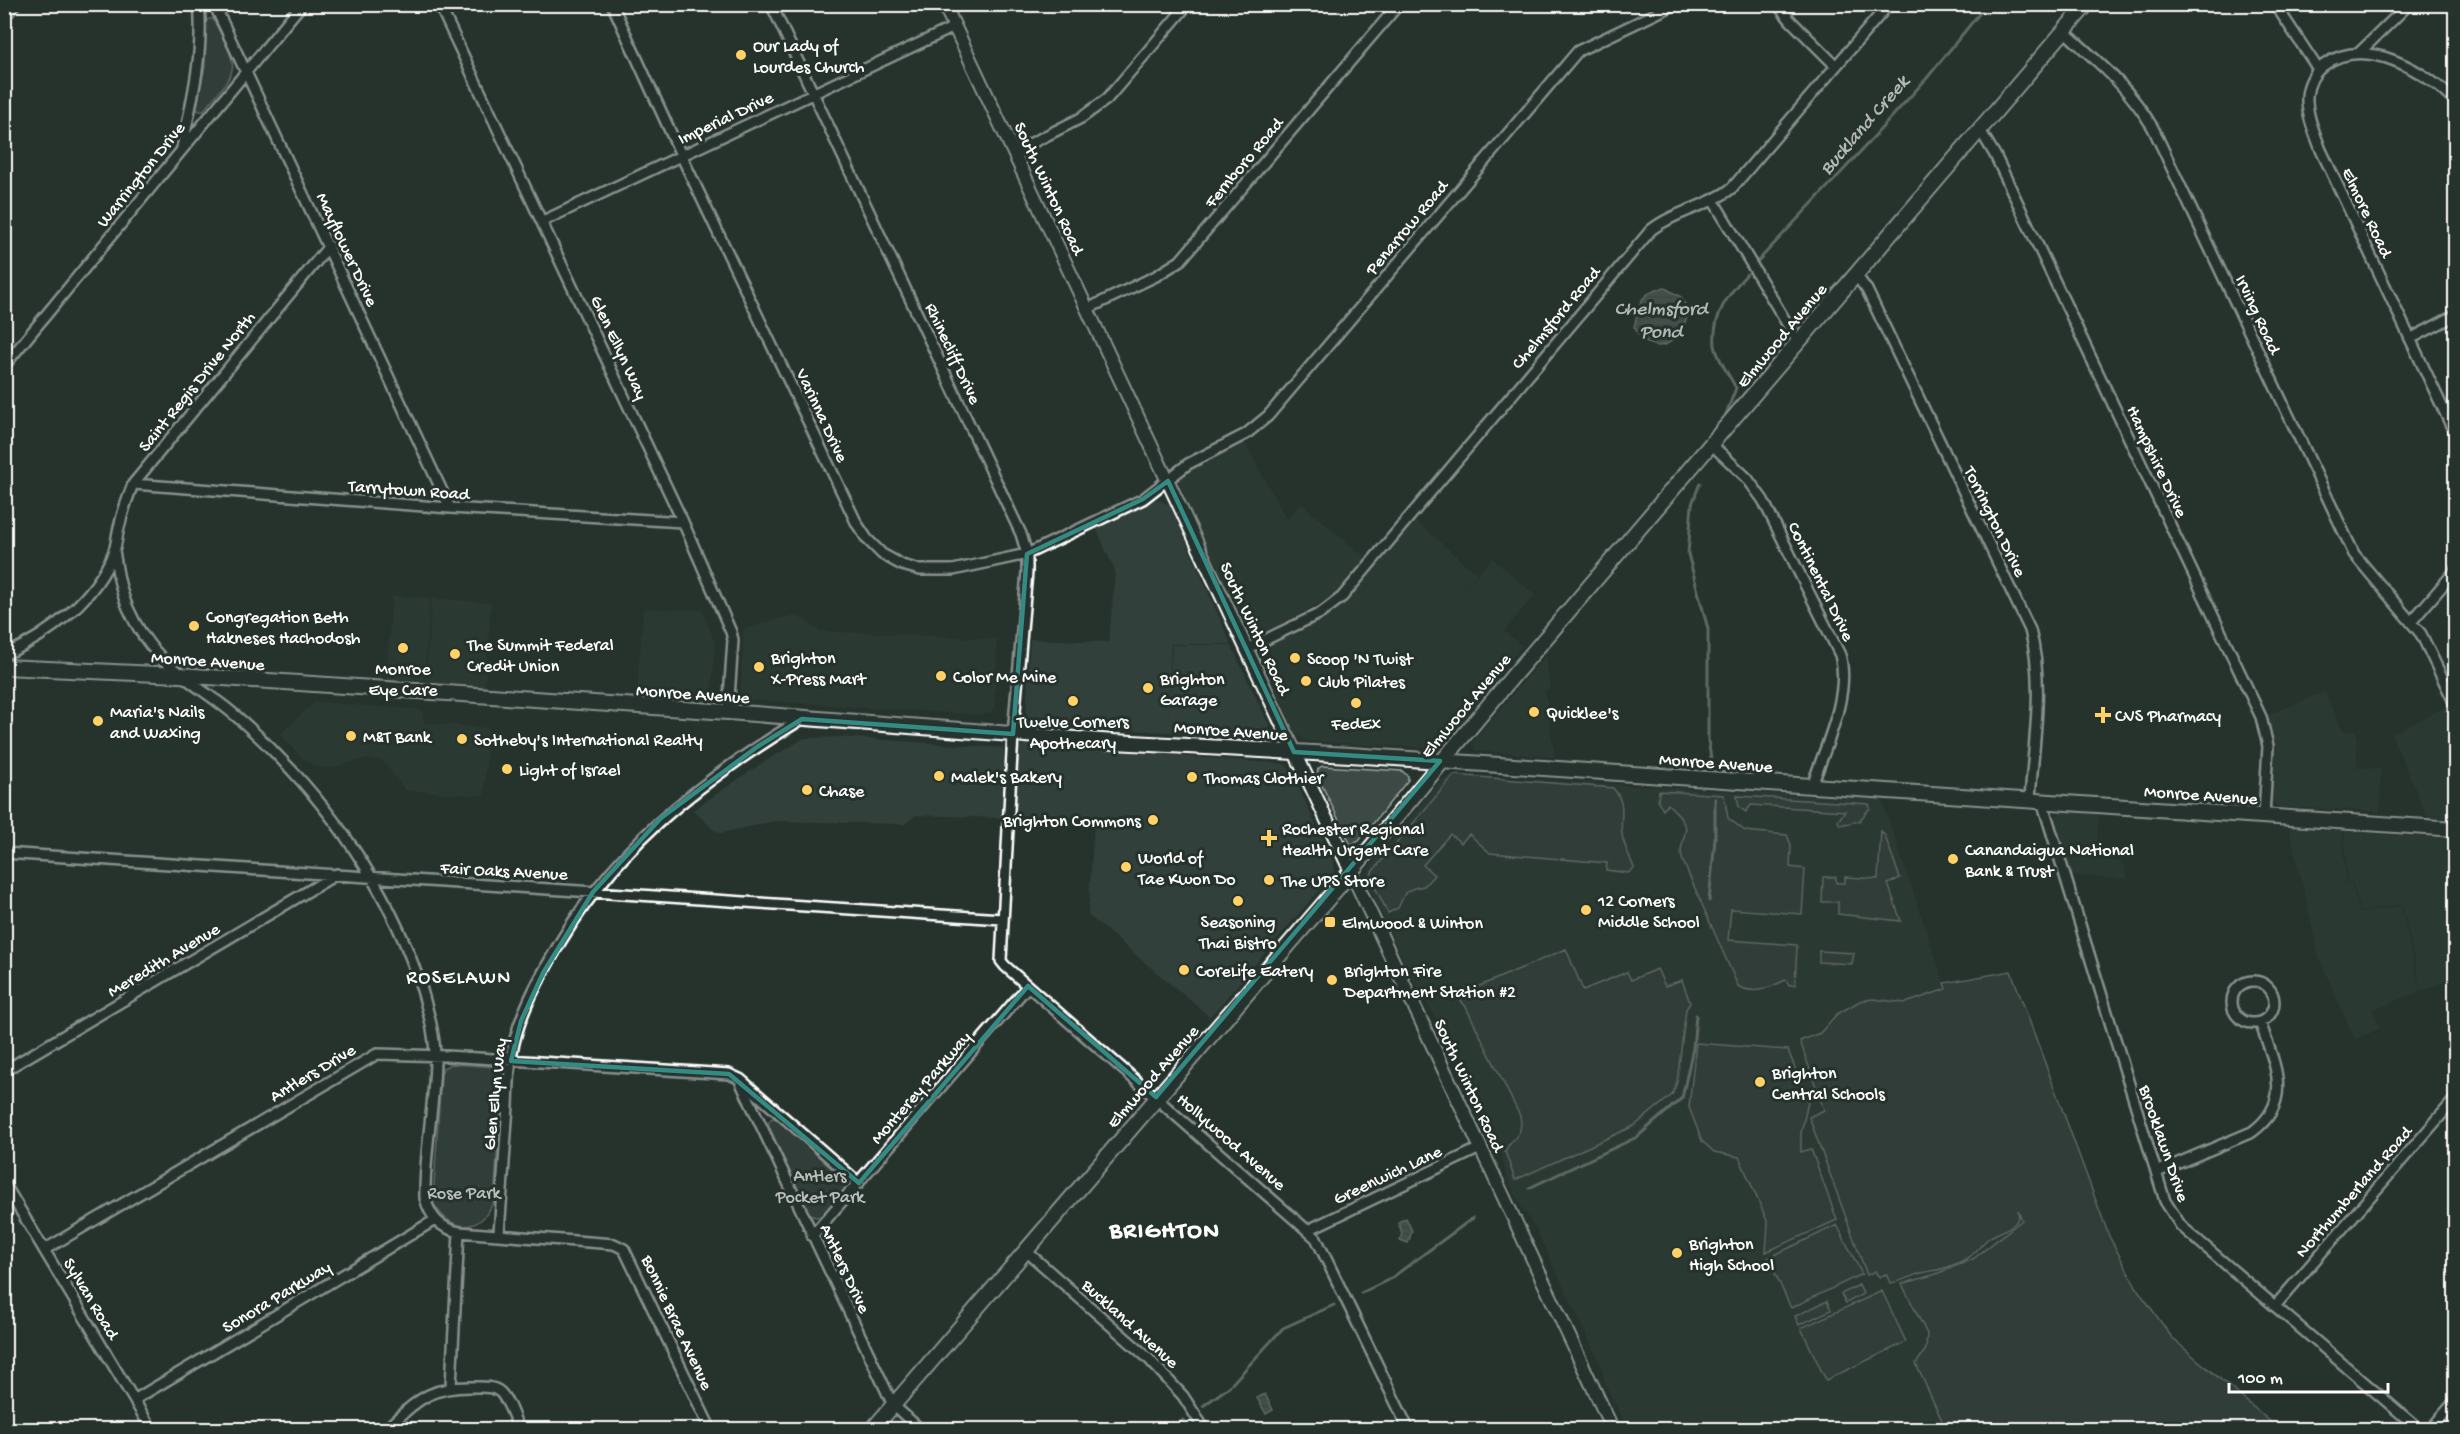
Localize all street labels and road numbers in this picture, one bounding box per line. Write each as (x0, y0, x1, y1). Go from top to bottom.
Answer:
street label: Imperial Drive (675, 88, 778, 151)
street label: Fernboro Road (1200, 113, 1290, 214)
street label: Warrington Drive (93, 118, 191, 232)
street label: South Winton Road (1008, 119, 1088, 260)
street label: Elmore Road (2336, 165, 2396, 263)
street label: Penarrow Road (1362, 176, 1455, 281)
street label: Mayflower Drive (310, 190, 382, 311)
street label: Chelmsford Road (1508, 262, 1607, 374)
street label: Irving Road (2229, 272, 2285, 359)
street label: Elmwood Avenue (1733, 280, 1833, 393)
street label: Glen Ellyn Way (584, 293, 651, 404)
street label: Rhinecliff Drive (919, 300, 985, 409)
street label: Saint Regis Drive North (135, 308, 261, 457)
street label: Varinna Drive (789, 365, 852, 467)
street label: Hampshire Drive (2121, 403, 2191, 522)
street label: Torrington Drive (1957, 462, 2030, 581)
street label: Tarrytown Road (347, 477, 472, 506)
street label: Continental Drive (1782, 519, 1858, 646)
street label: South Winton Road (1214, 559, 1294, 700)
street label: Monroe Avenue (150, 648, 266, 677)
street label: Elmwood Avenue (1417, 650, 1517, 763)
street label: Monroe Avenue (635, 681, 751, 710)
street label: Monroe Avenue (1173, 718, 1289, 747)
street label: Monroe Avenue (1658, 750, 1774, 779)
street label: Monroe Avenue (2143, 782, 2259, 811)
street label: Fair Oaks Avenue (439, 859, 569, 886)
street label: Meredith Avenue (104, 919, 225, 1003)
street label: South Winton Road (1428, 1016, 1508, 1157)
street label: Elmwood Avenue (1103, 1021, 1205, 1133)
street label: Monterey Parkway (867, 1028, 977, 1149)
street label: Glen Ellyn Way (480, 1037, 513, 1151)
street label: Antlers Drive (267, 1040, 361, 1108)
street label: Brooklawn Drive (2132, 1082, 2193, 1206)
street label: Hollywood Avenue (1171, 1090, 1290, 1197)
street label: Northumberland Road (2292, 1121, 2419, 1263)
street label: Greenwich Lane (1331, 1142, 1446, 1211)
street label: Antlers Drive (814, 1221, 874, 1318)
street label: Bonnie Brae Avenue (635, 1251, 716, 1394)
street label: Sylvan Road (57, 1255, 123, 1345)
street label: Sonora Parkway (219, 1257, 336, 1339)
street label: Buckland Avenue (1076, 1275, 1183, 1374)

